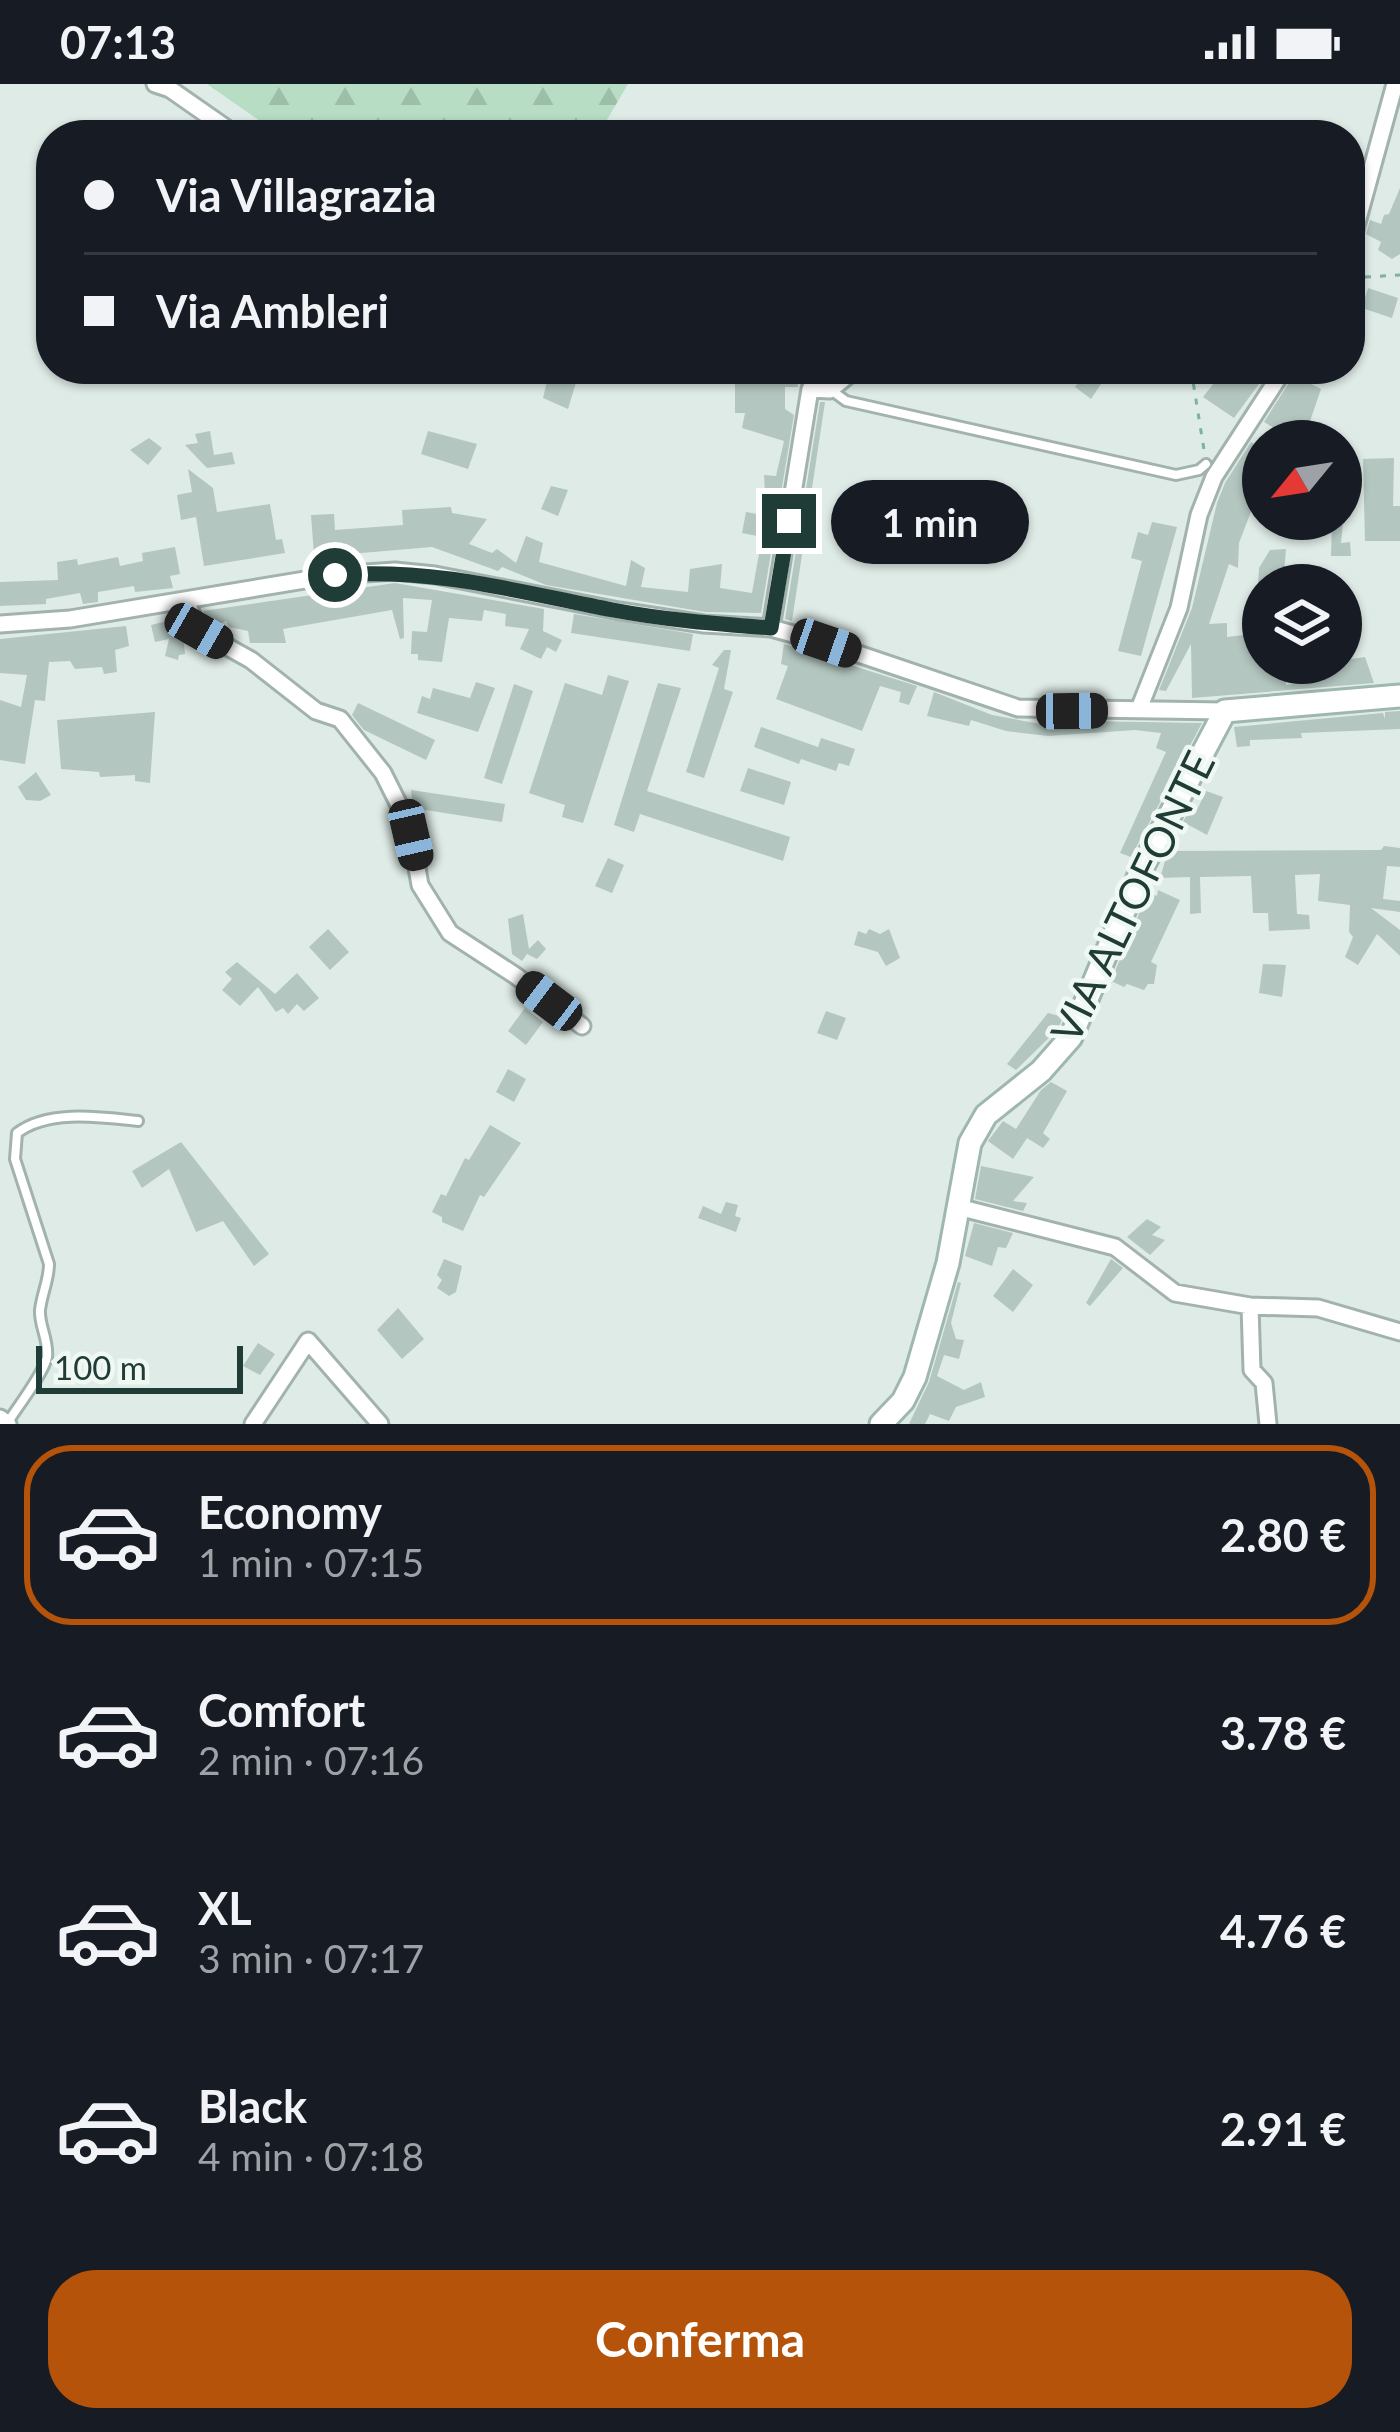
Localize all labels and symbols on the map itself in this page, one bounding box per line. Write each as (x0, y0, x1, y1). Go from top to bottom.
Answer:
north arrow (1242, 420, 1362, 540)
callout: 1 min (831, 479, 1029, 563)
route end (762, 494, 816, 548)
route start (308, 548, 362, 602)
car (159, 597, 239, 665)
car (786, 614, 866, 672)
car (1036, 692, 1108, 730)
street label: VIA ALTOFONTE (1040, 743, 1224, 1050)
car (385, 796, 437, 874)
car (509, 965, 589, 1037)
scale bar (36, 1340, 243, 1393)

